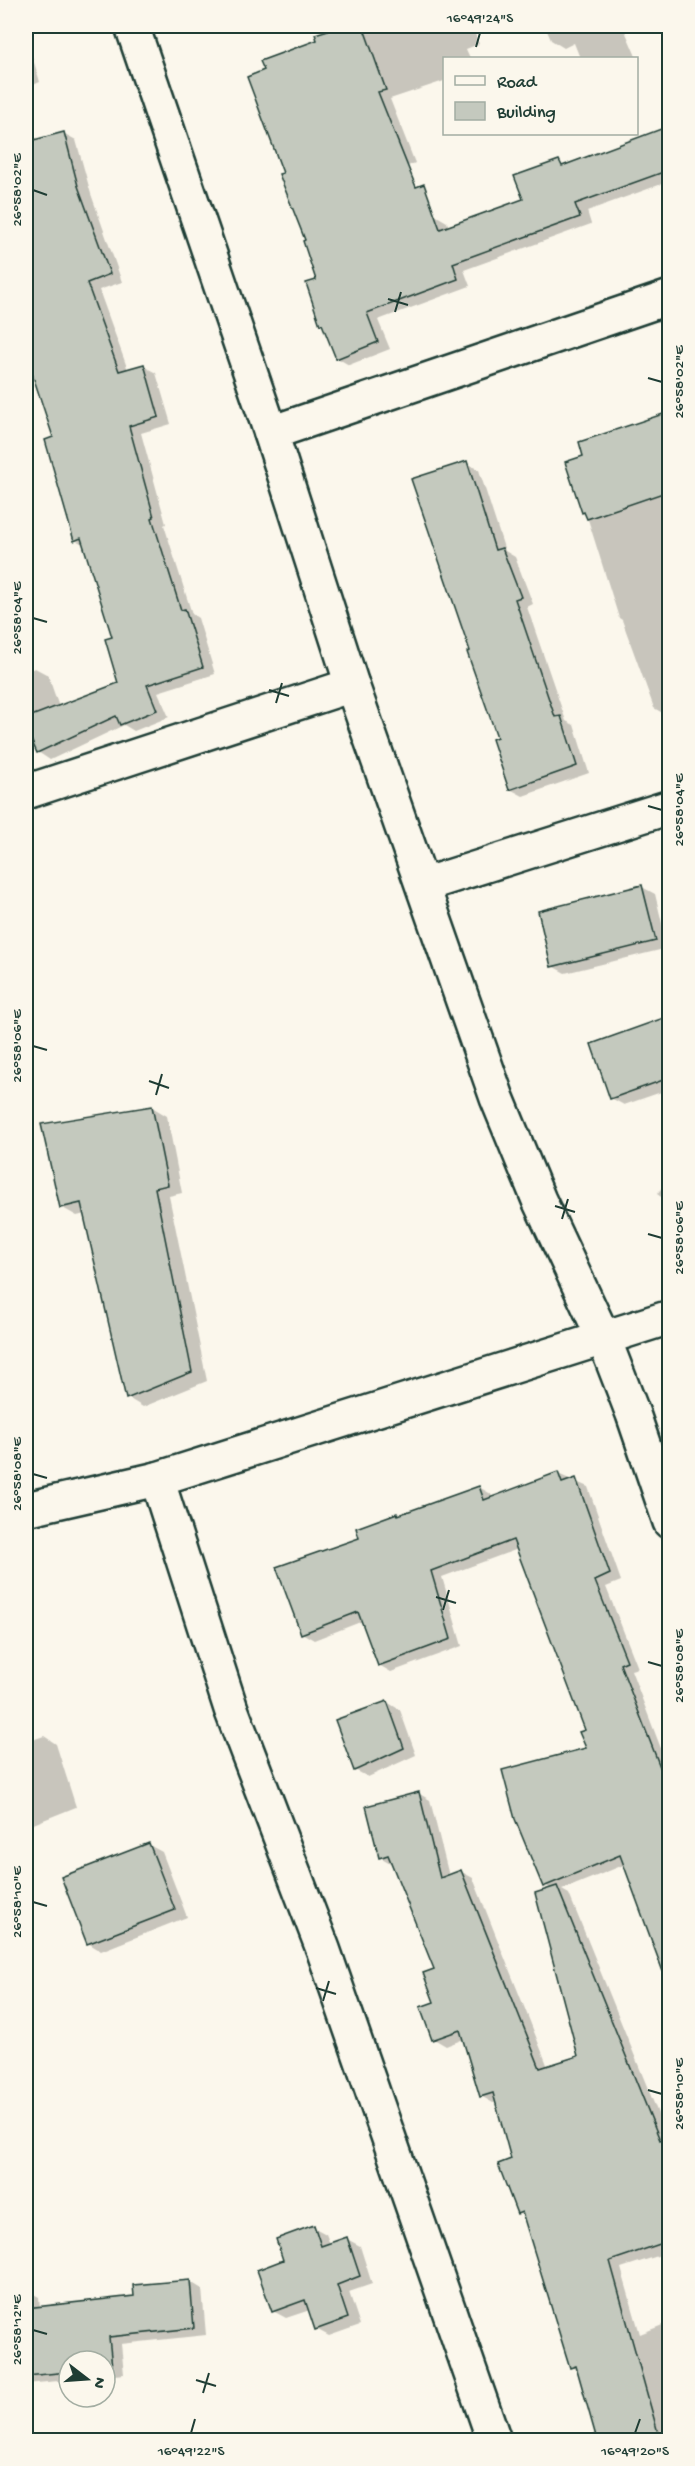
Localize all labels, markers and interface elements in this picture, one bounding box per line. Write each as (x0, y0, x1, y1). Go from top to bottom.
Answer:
text: 16°49'24"S (446, 10, 513, 28)
legend (443, 57, 638, 135)
text: Road (497, 73, 538, 94)
text: Building (496, 103, 556, 124)
text: 26°58'02"E (9, 153, 27, 227)
text: 26°58'02"E (671, 345, 689, 419)
text: 26°58'04"E (9, 581, 27, 654)
text: 26°58'04"E (671, 773, 689, 846)
text: 26°58'06"E (9, 1009, 27, 1083)
text: 26°58'06"E (671, 1201, 689, 1275)
text: 26°58'08"E (9, 1436, 27, 1511)
text: 26°58'08"E (671, 1628, 689, 1703)
text: 26°58'10"E (9, 1865, 27, 1938)
text: 26°58'10"E (671, 2057, 689, 2130)
text: 26°58'12"E (9, 2294, 27, 2365)
north arrow (57, 2349, 117, 2409)
text: N (87, 2375, 109, 2391)
text: 16°49'22"S (157, 2443, 224, 2461)
text: 16°49'20"S (600, 2443, 669, 2461)

